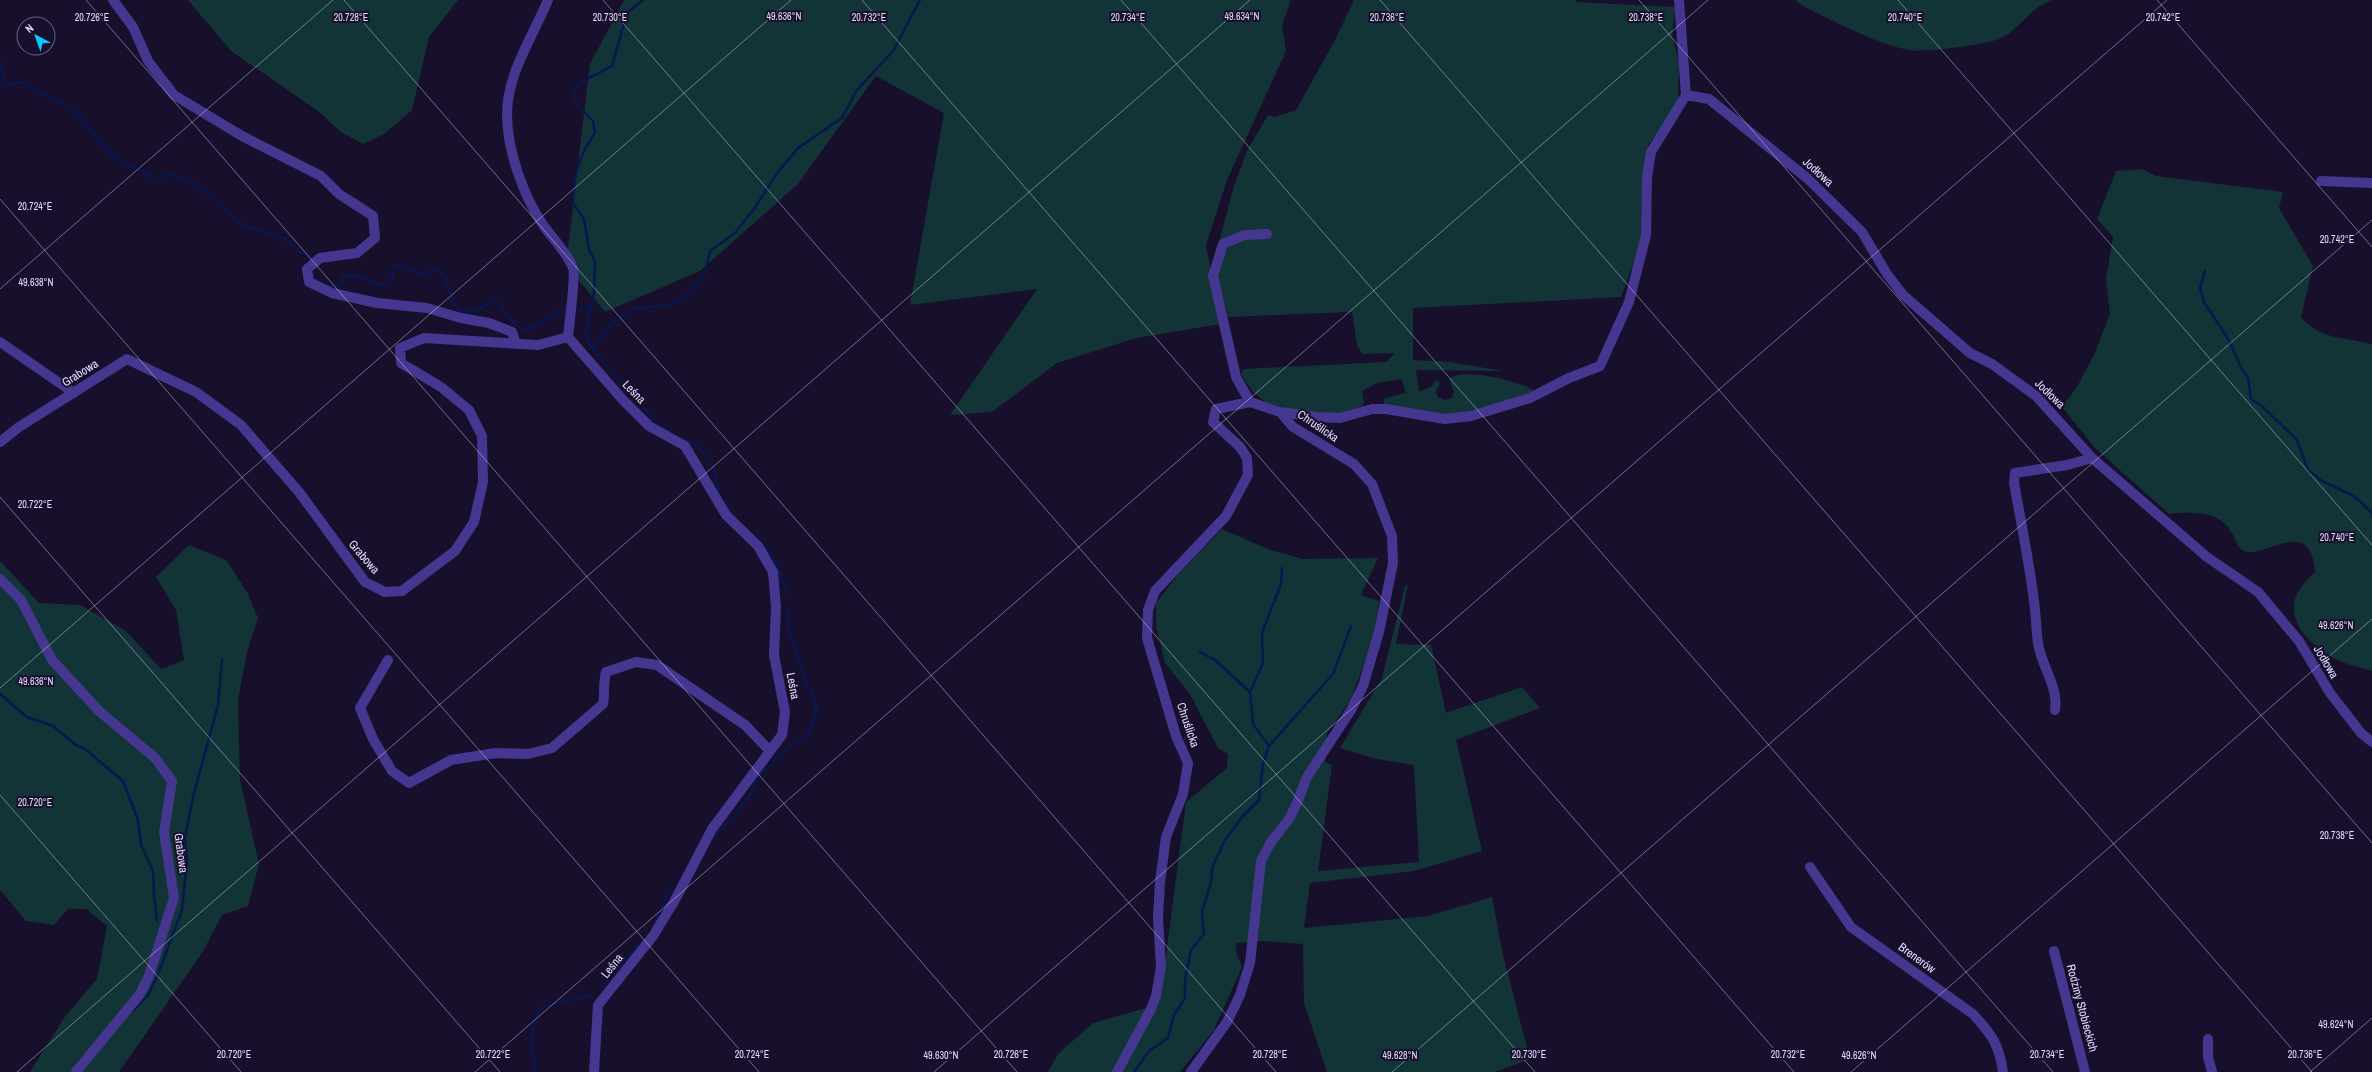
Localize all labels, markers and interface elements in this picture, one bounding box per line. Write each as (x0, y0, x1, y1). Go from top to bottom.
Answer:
text: 49.636°N (767, 10, 802, 23)
text: 49.634°N (1225, 10, 1260, 23)
text: 20.726°E (75, 11, 109, 24)
text: 20.728°E (334, 11, 368, 24)
text: 20.730°E (593, 11, 627, 24)
text: 20.732°E (852, 11, 886, 24)
text: 20.734°E (1111, 11, 1145, 24)
text: 20.736°E (1370, 11, 1404, 24)
text: 20.738°E (1629, 11, 1663, 24)
text: 20.740°E (1888, 11, 1922, 24)
text: 20.742°E (2146, 11, 2180, 24)
north arrow (16, 16, 56, 56)
text: N (22, 21, 36, 36)
street label: Jodłowa (1799, 154, 1837, 190)
text: 20.724°E (18, 200, 52, 213)
text: 20.742°E (2320, 233, 2354, 246)
text: 49.638°N (19, 276, 54, 289)
street label: Grabowa (59, 355, 102, 390)
street label: Jodłowa (2031, 376, 2069, 413)
street label: Leśna (619, 377, 649, 408)
street label: Chruślicka (1294, 406, 1342, 446)
text: 20.722°E (18, 498, 52, 511)
text: 20.740°E (2320, 531, 2354, 544)
street label: Grabowa (345, 537, 383, 578)
text: 49.626°N (2319, 619, 2354, 632)
street label: Jodłowa (2310, 642, 2342, 682)
street label: Leśna (783, 671, 804, 701)
text: 49.636°N (19, 675, 54, 688)
street label: Chruślicka (1173, 700, 1203, 750)
text: 20.720°E (18, 796, 52, 809)
text: 20.738°E (2320, 829, 2354, 842)
street label: Grabowa (170, 832, 192, 874)
street label: Brenerów (1895, 939, 1939, 977)
street label: Leśna (597, 950, 627, 981)
street label: Rodziny Stobieckich (2063, 962, 2101, 1054)
text: 49.624°N (2319, 1018, 2354, 1031)
text: 20.720°E (217, 1048, 251, 1061)
text: 20.722°E (476, 1048, 510, 1061)
text: 20.724°E (735, 1048, 769, 1061)
text: 20.726°E (994, 1048, 1028, 1061)
text: 20.728°E (1253, 1048, 1287, 1061)
text: 20.730°E (1512, 1048, 1546, 1061)
text: 20.732°E (1771, 1048, 1805, 1061)
text: 20.734°E (2030, 1048, 2064, 1061)
text: 20.736°E (2288, 1048, 2322, 1061)
text: 49.630°N (924, 1049, 959, 1062)
text: 49.628°N (1383, 1049, 1418, 1062)
text: 49.626°N (1842, 1049, 1877, 1062)

